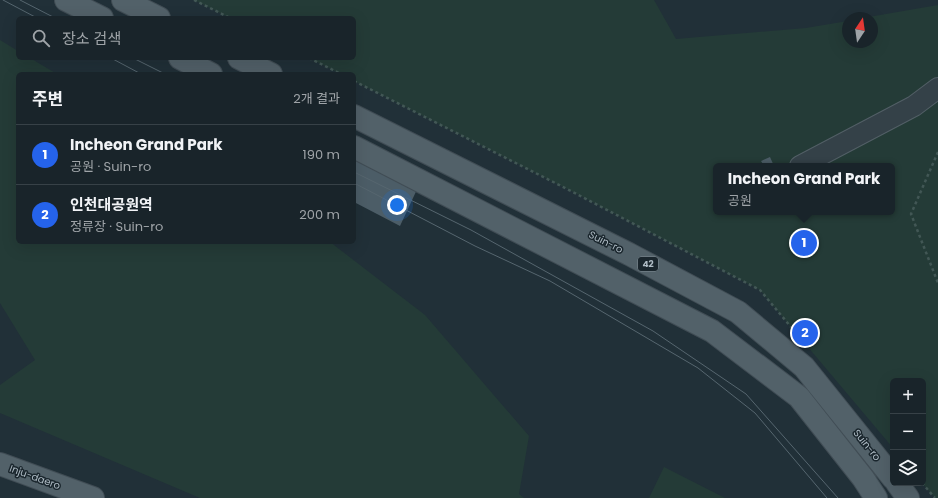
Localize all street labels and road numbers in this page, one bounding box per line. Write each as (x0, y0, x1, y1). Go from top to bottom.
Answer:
street label: Suin-ro (586, 227, 626, 257)
road number: 42 (638, 257, 658, 271)
street label: Suin-ro (850, 426, 884, 464)
street label: Inju-daero (7, 461, 63, 493)

